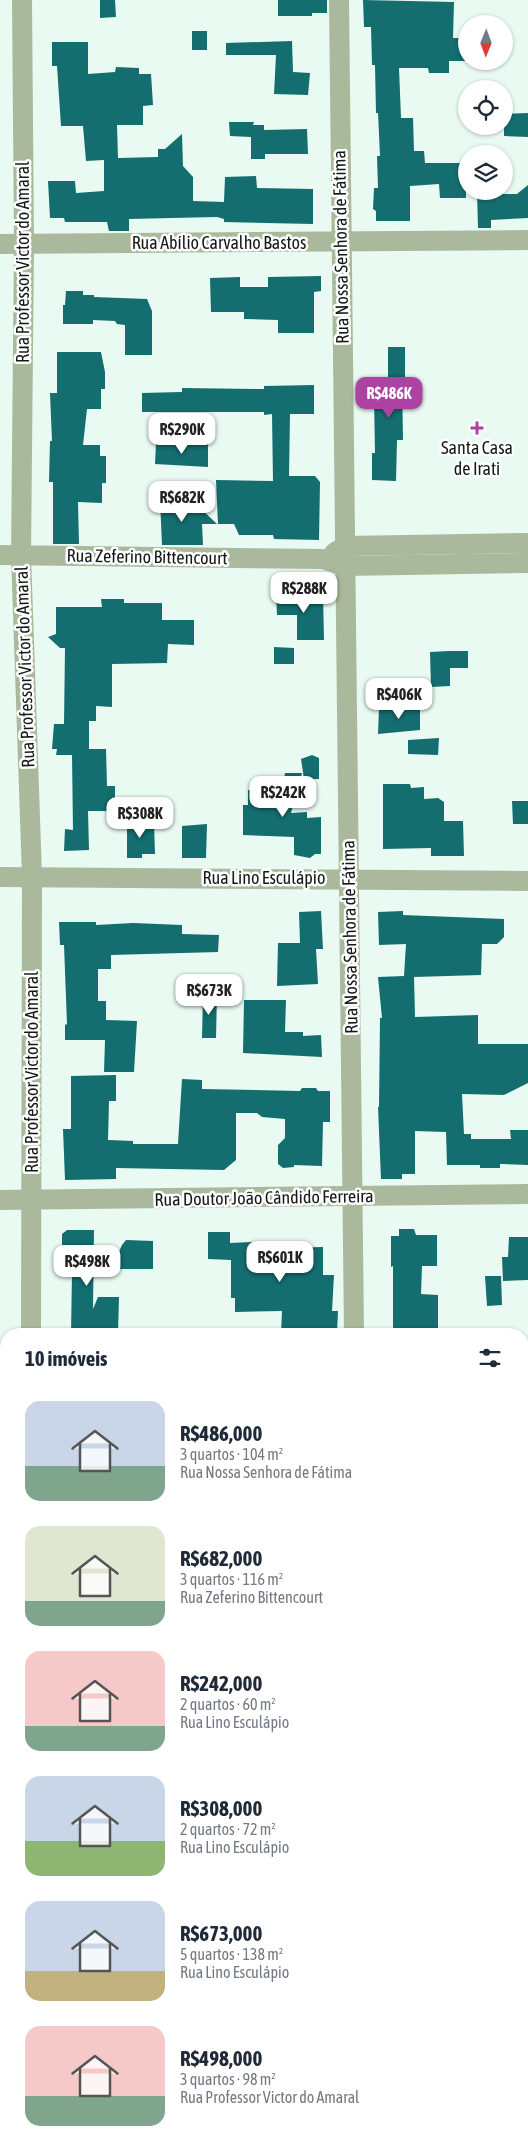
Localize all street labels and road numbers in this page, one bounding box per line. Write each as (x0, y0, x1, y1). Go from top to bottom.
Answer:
street label: Rua Nossa Senhora de Fátima (328, 150, 353, 344)
street label: Rua Professor Victor do Amaral (12, 161, 33, 363)
street label: Rua Abílio Carvalho Bastos (132, 232, 306, 253)
street label: Rua Zeferino Bittencourt (66, 545, 228, 568)
street label: Rua Professor Victor do Amaral (10, 566, 39, 768)
street label: Rua Nossa Senhora de Fátima (337, 840, 362, 1034)
street label: Rua Lino Esculápio (203, 867, 325, 888)
street label: Rua Professor Victor do Amaral (21, 971, 42, 1173)
street label: Rua Doutor João Cândido Ferreira (154, 1185, 374, 1210)

